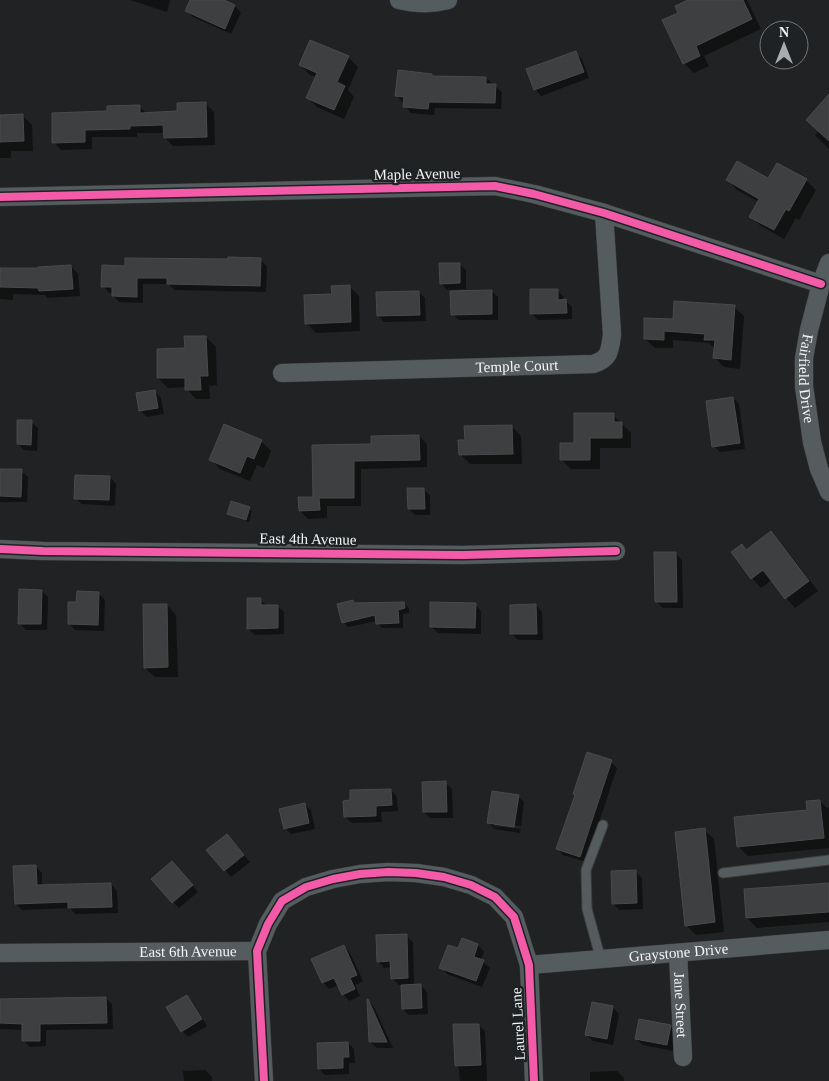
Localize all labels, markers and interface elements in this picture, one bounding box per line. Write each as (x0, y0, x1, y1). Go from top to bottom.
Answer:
north arrow (759, 20, 809, 70)
text: N (779, 25, 789, 40)
street label: Maple Avenue (373, 165, 461, 183)
street label: Fairfield Drive (796, 333, 817, 424)
street label: Temple Court (475, 357, 559, 375)
street label: East 4th Avenue (259, 530, 357, 548)
street label: Graystone Drive (628, 940, 729, 965)
street label: East 6th Avenue (139, 943, 237, 960)
street label: Jane Street (671, 972, 690, 1039)
street label: Laurel Lane (508, 987, 528, 1061)

